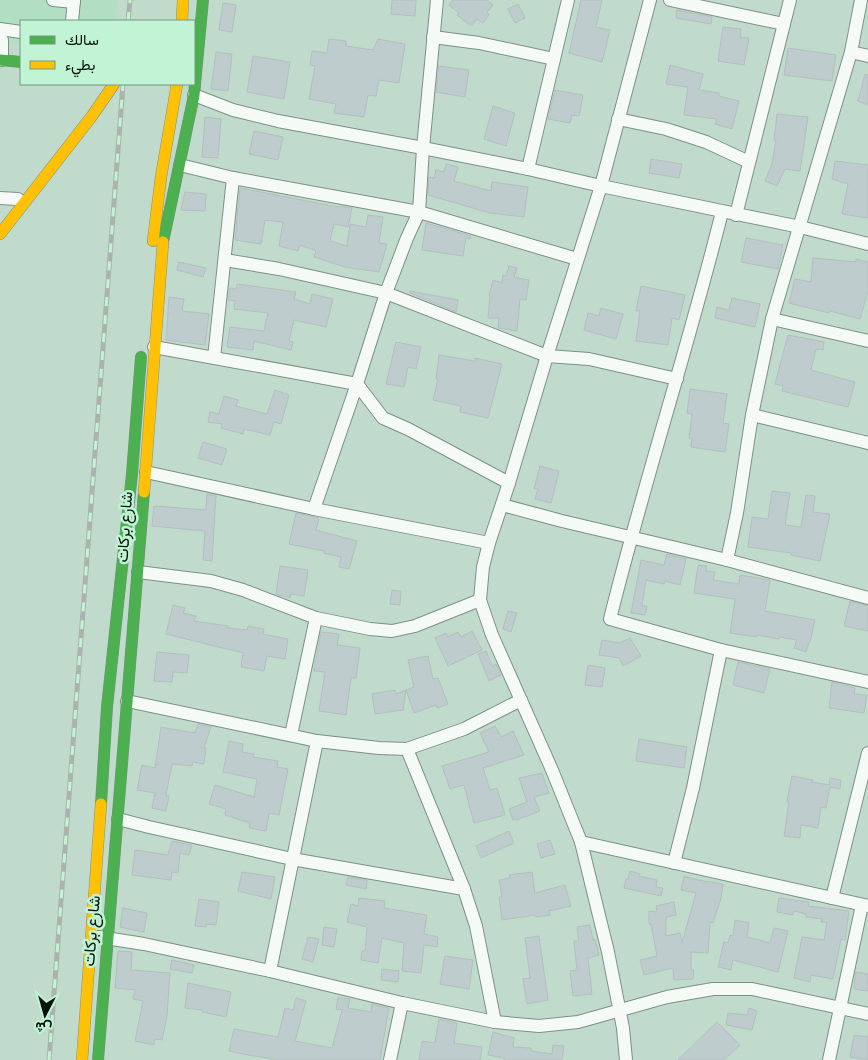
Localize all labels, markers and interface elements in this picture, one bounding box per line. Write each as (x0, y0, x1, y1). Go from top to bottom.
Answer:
legend (20, 20, 195, 85)
text: سالك (65, 31, 99, 49)
text: بطيء (65, 56, 95, 78)
street label: شارع بركات (113, 491, 138, 563)
street label: شارع بركات (79, 895, 106, 967)
north arrow (20, 990, 70, 1040)
text: ش (34, 1018, 53, 1037)

